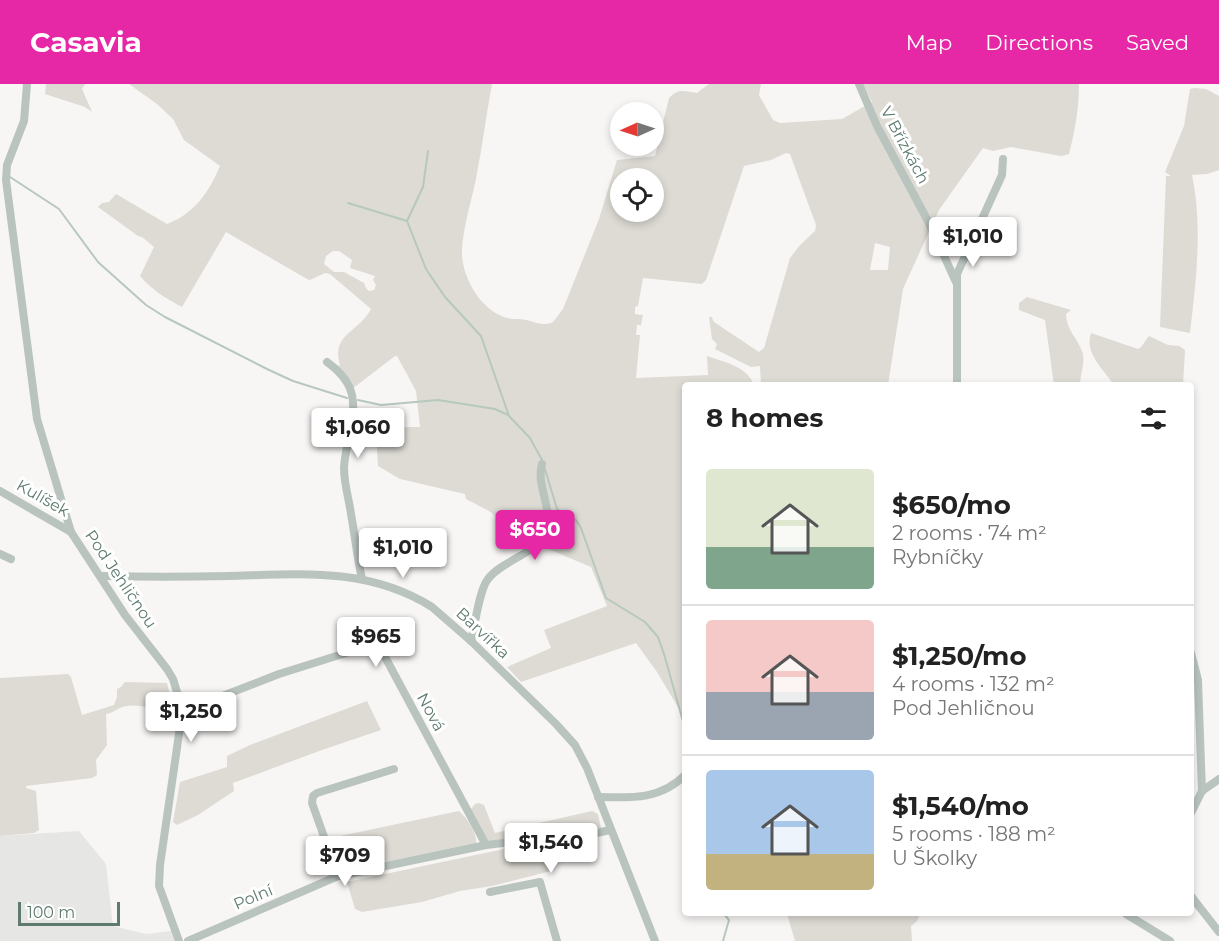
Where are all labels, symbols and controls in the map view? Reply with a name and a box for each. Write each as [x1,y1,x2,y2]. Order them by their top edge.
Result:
text: Casavia [30,25,142,59]
text: Map [906,30,952,55]
text: Directions [985,30,1093,55]
text: Saved [1126,30,1189,55]
north arrow [610,102,664,156]
map controls [610,102,664,222]
street label: V Břízkách [877,103,933,187]
button: locate [610,168,664,222]
pin: $1,010 [924,217,1022,268]
text: $1,010 [943,224,1003,248]
text: 8 homes [706,402,823,434]
icon: filters [1137,402,1170,435]
pin: $1,060 [309,408,407,459]
text: $1,060 [325,415,391,439]
street label: Kulíšek [13,475,73,521]
text: $650/mo [892,489,1011,521]
icon: home [754,493,826,565]
pin: $650 [499,510,571,561]
text: $650 [510,517,560,541]
text: 2 rooms · 74 m² [892,521,1047,545]
street label: Pod Jehličnou [81,526,161,632]
pin: $1,010 [354,528,452,579]
text: $1,010 [373,535,433,559]
text: Rybníčky [892,545,983,569]
street label: Barvířka [452,603,514,663]
pin: $965 [340,617,412,668]
text: $965 [351,624,401,648]
text: $1,250/mo [892,640,1026,672]
icon: home [754,644,826,716]
text: 4 rooms · 132 m² [892,672,1055,696]
street label: Nová [413,690,449,734]
pin: $1,250 [142,692,240,743]
text: Pod Jehličnou [892,696,1035,720]
text: $1,250 [159,699,223,723]
text: $1,540/mo [892,790,1029,822]
icon: home [754,794,826,866]
text: 5 rooms · 188 m² [892,822,1056,846]
pin: $1,540 [502,823,600,874]
text: $1,540 [519,830,583,854]
pin: $709 [309,836,381,887]
text: $709 [320,843,370,867]
text: U Školky [892,846,977,870]
street label: Polní [231,880,276,914]
scale bar [18,899,120,926]
text: 100 m [27,903,75,922]

